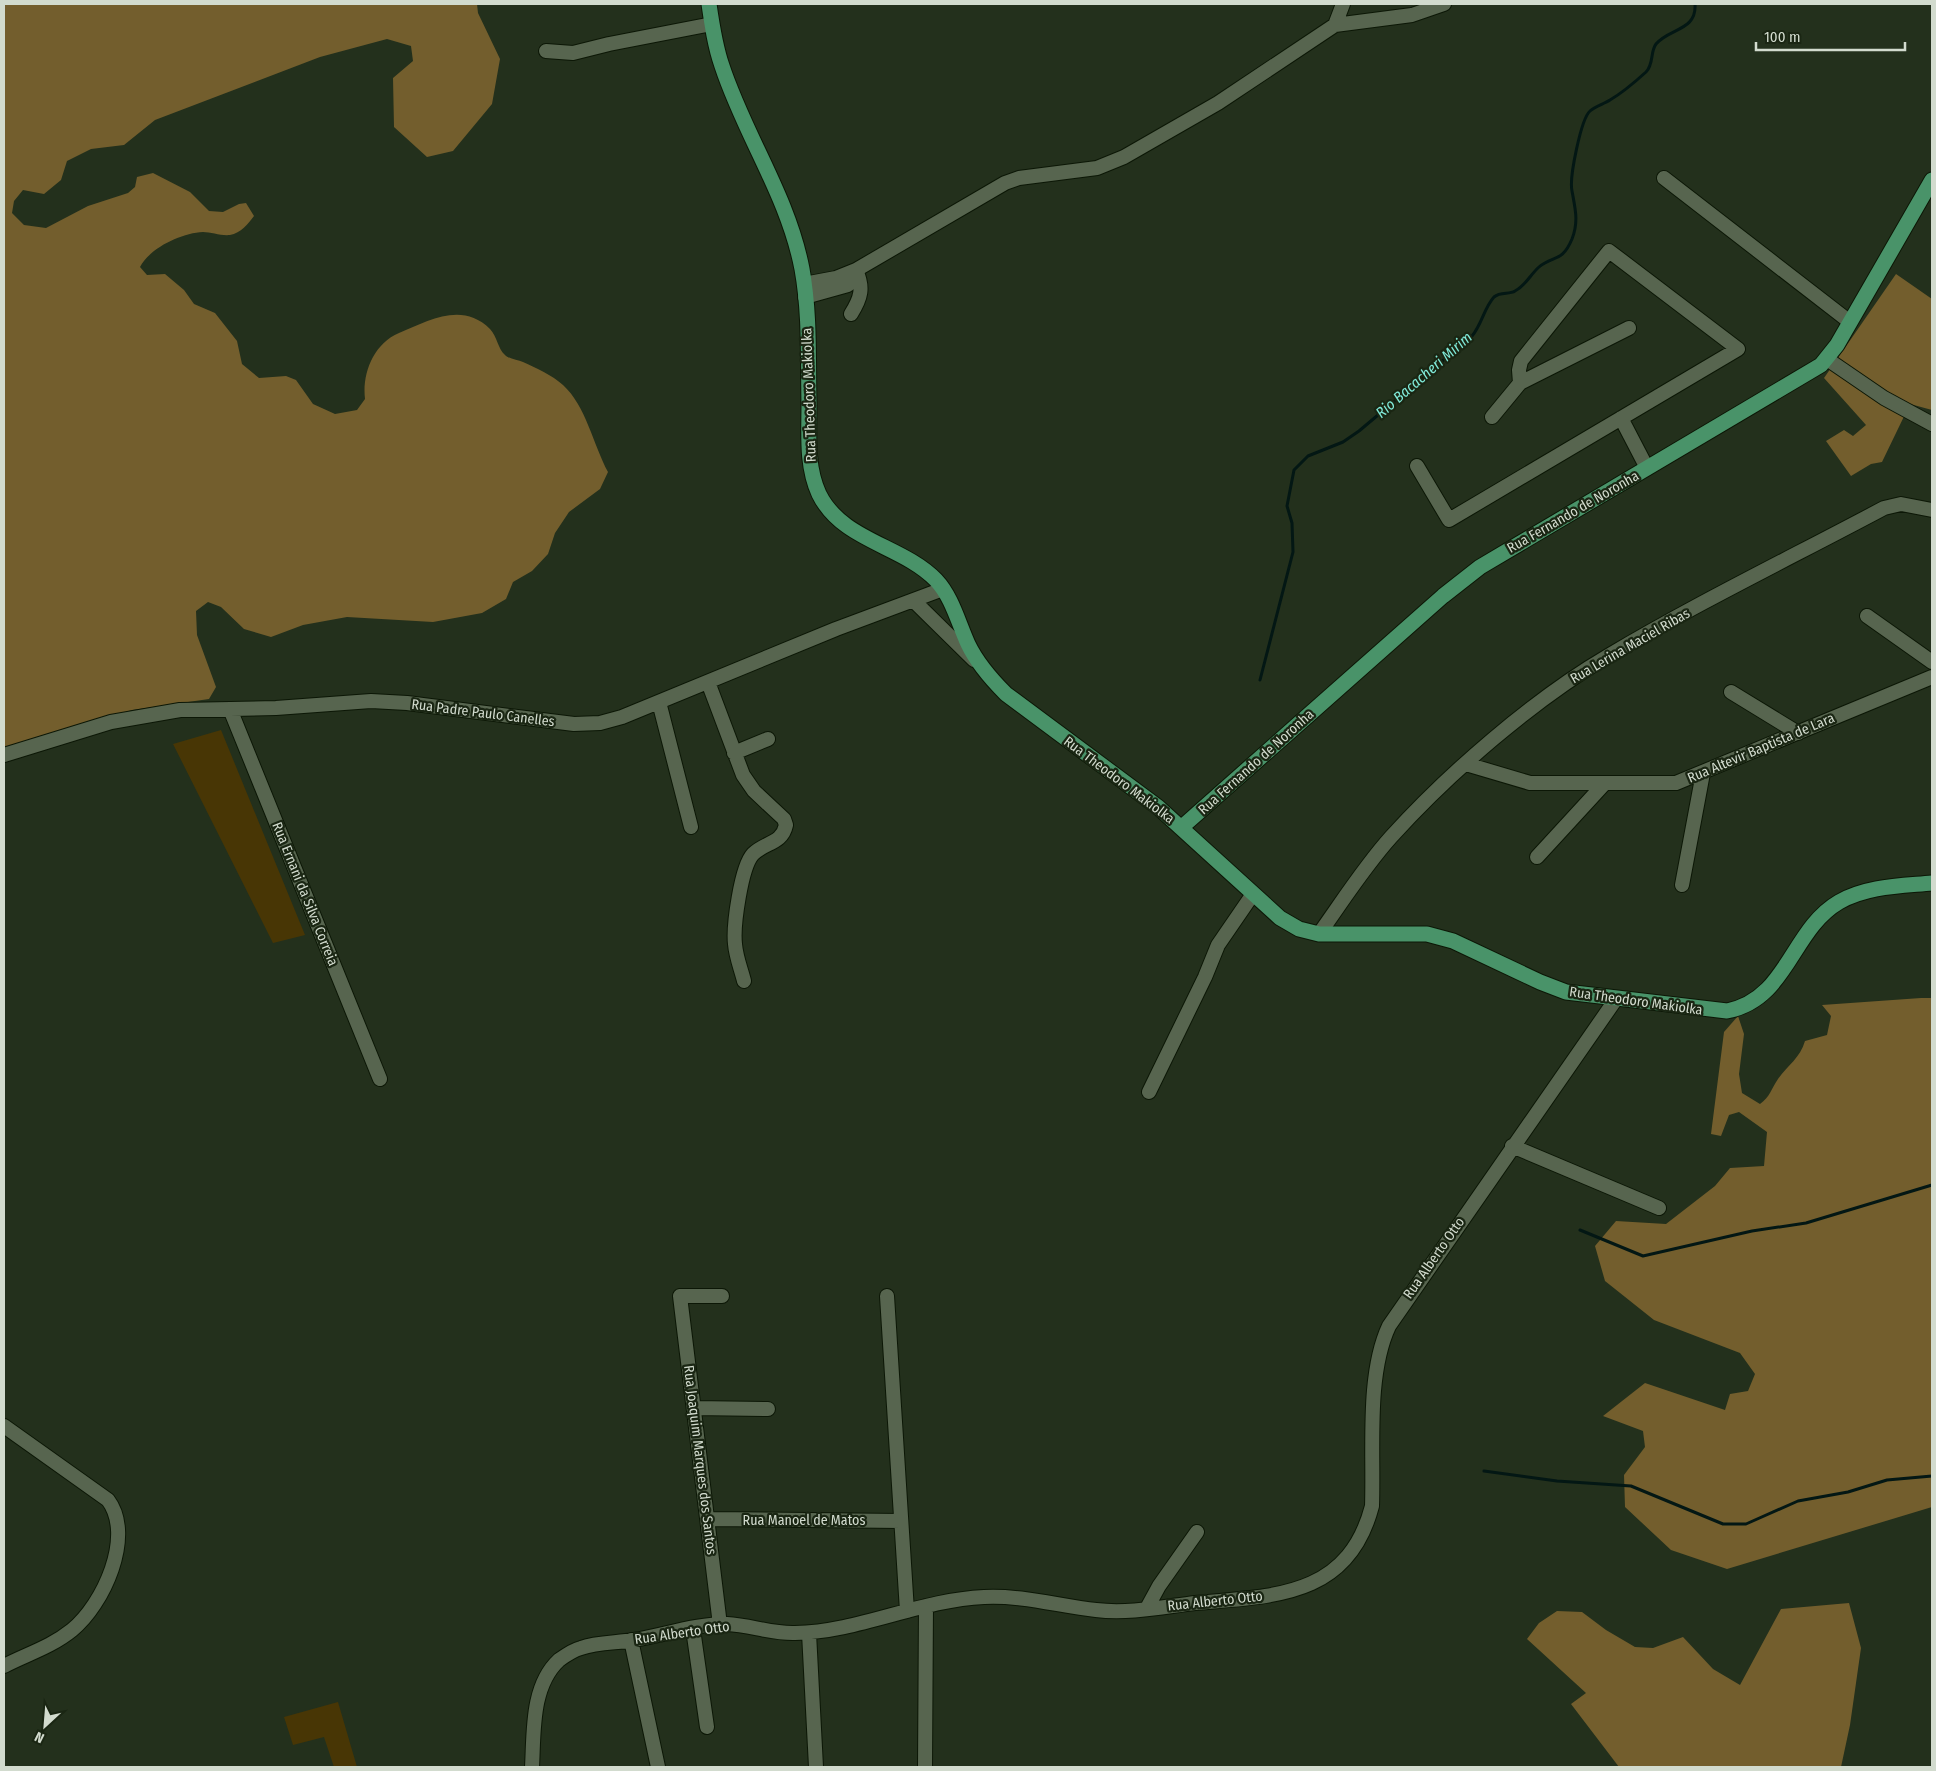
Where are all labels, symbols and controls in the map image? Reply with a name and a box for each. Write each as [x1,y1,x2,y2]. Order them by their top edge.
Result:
scale bar [1756,20,1905,52]
text: 100 m [1764,28,1801,46]
street label: Rua Theodoro Makiolka [798,327,820,462]
water label: Rio Bacacheri Mirim [1372,328,1476,422]
street label: Rua Fernando de Noronha [1504,467,1642,557]
street label: Rua Lerina Maciel Ribas [1567,605,1693,687]
street label: Rua Padre Paulo Canelles [410,696,556,730]
street label: Rua Fernando de Noronha [1195,706,1317,818]
street label: Rua Altevir Baptista de Lara [1685,709,1837,787]
street label: Rua Theodoro Makiolka [1060,733,1178,827]
street label: Rua Ernani da Silva Correia [268,820,342,969]
street label: Rua Theodoro Makiolka [1568,983,1704,1019]
street label: Rua Alberto Otto [1400,1214,1468,1302]
street label: Rua Joaquim Marques dos Santos [680,1364,720,1556]
street label: Rua Manoel de Matos [743,1512,865,1529]
street label: Rua Alberto Otto [1167,1588,1263,1614]
street label: Rua Alberto Otto [634,1618,730,1648]
north arrow [20,1701,70,1751]
text: N [32,1728,47,1747]

